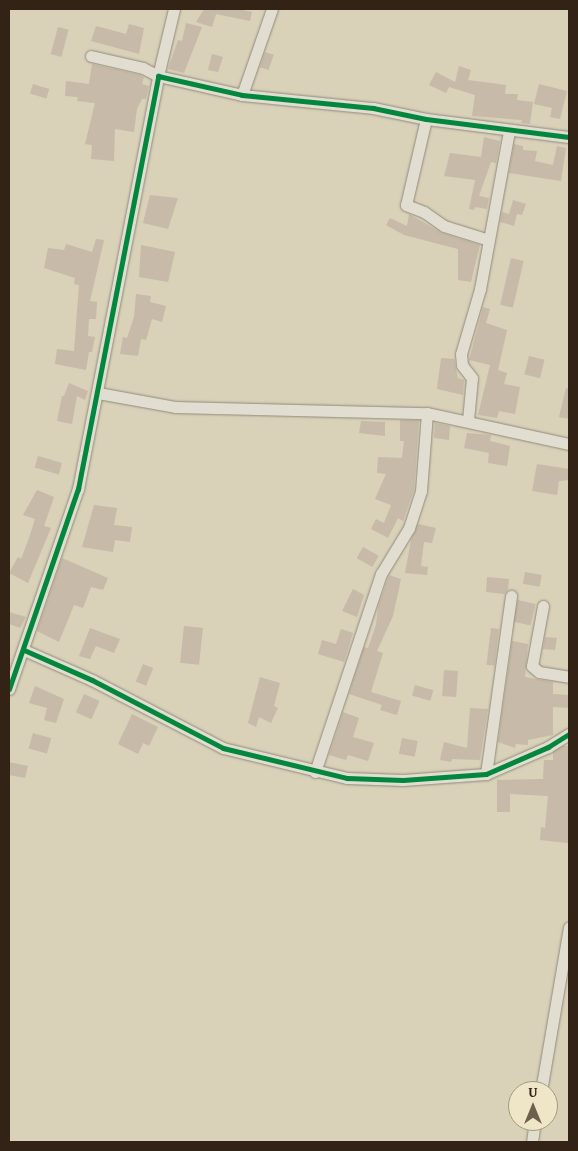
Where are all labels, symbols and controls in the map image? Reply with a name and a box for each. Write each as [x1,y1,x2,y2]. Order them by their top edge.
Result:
north arrow [508,1081,558,1131]
text: U [528,1082,538,1102]

